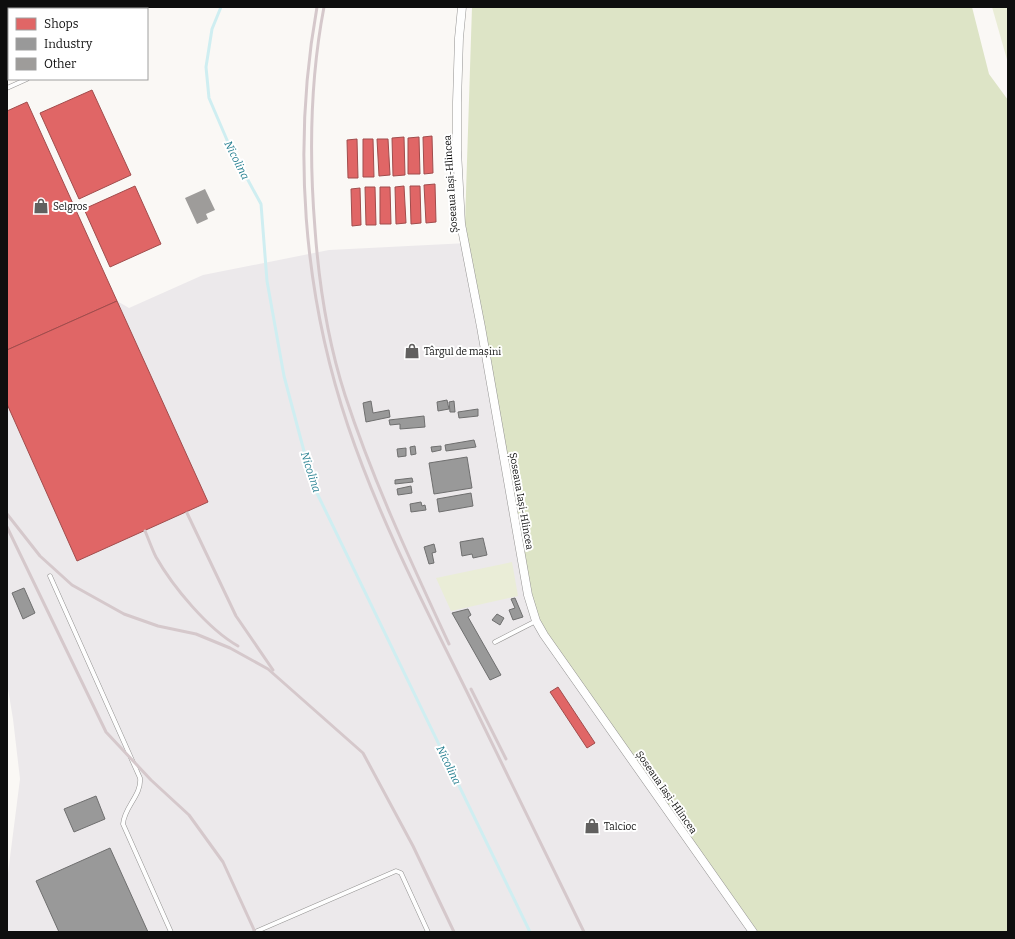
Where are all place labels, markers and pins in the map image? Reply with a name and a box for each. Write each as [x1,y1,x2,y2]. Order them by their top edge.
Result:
shop icon: Selgros [32,197,50,215]
place label: Selgros [53,201,88,213]
shop icon: Târgul de mașini [403,342,421,360]
place label: Târgul de mașini [424,345,501,358]
shop icon: Talcioc [583,817,601,835]
place label: Talcioc [604,821,637,833]

